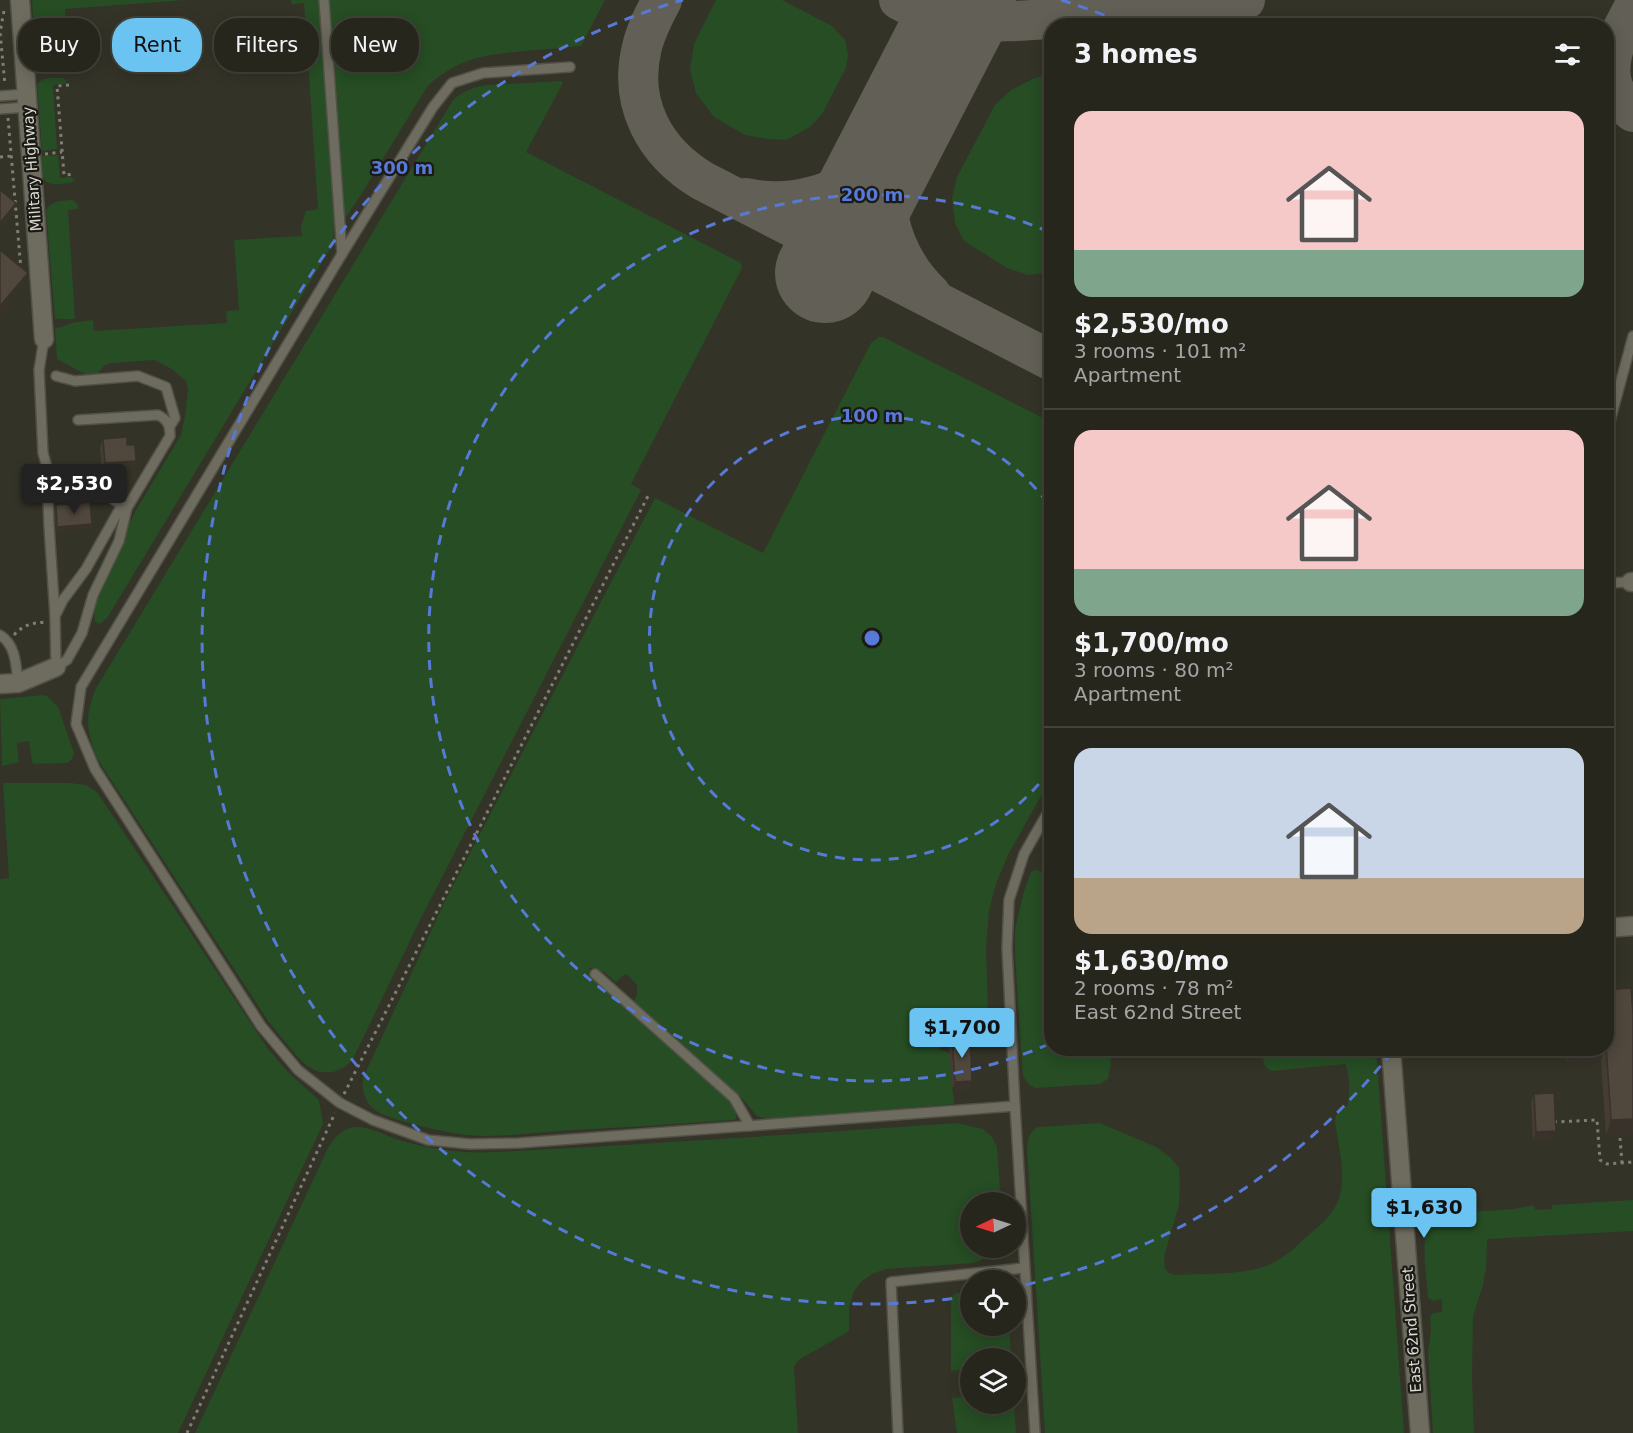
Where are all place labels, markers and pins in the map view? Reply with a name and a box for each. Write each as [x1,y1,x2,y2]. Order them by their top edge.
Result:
pin: $2,530 [25,464,123,515]
centre of rings [862,628,882,648]
pin: $1,700 [913,1008,1011,1059]
pin: $1,630 [1375,1188,1473,1239]

